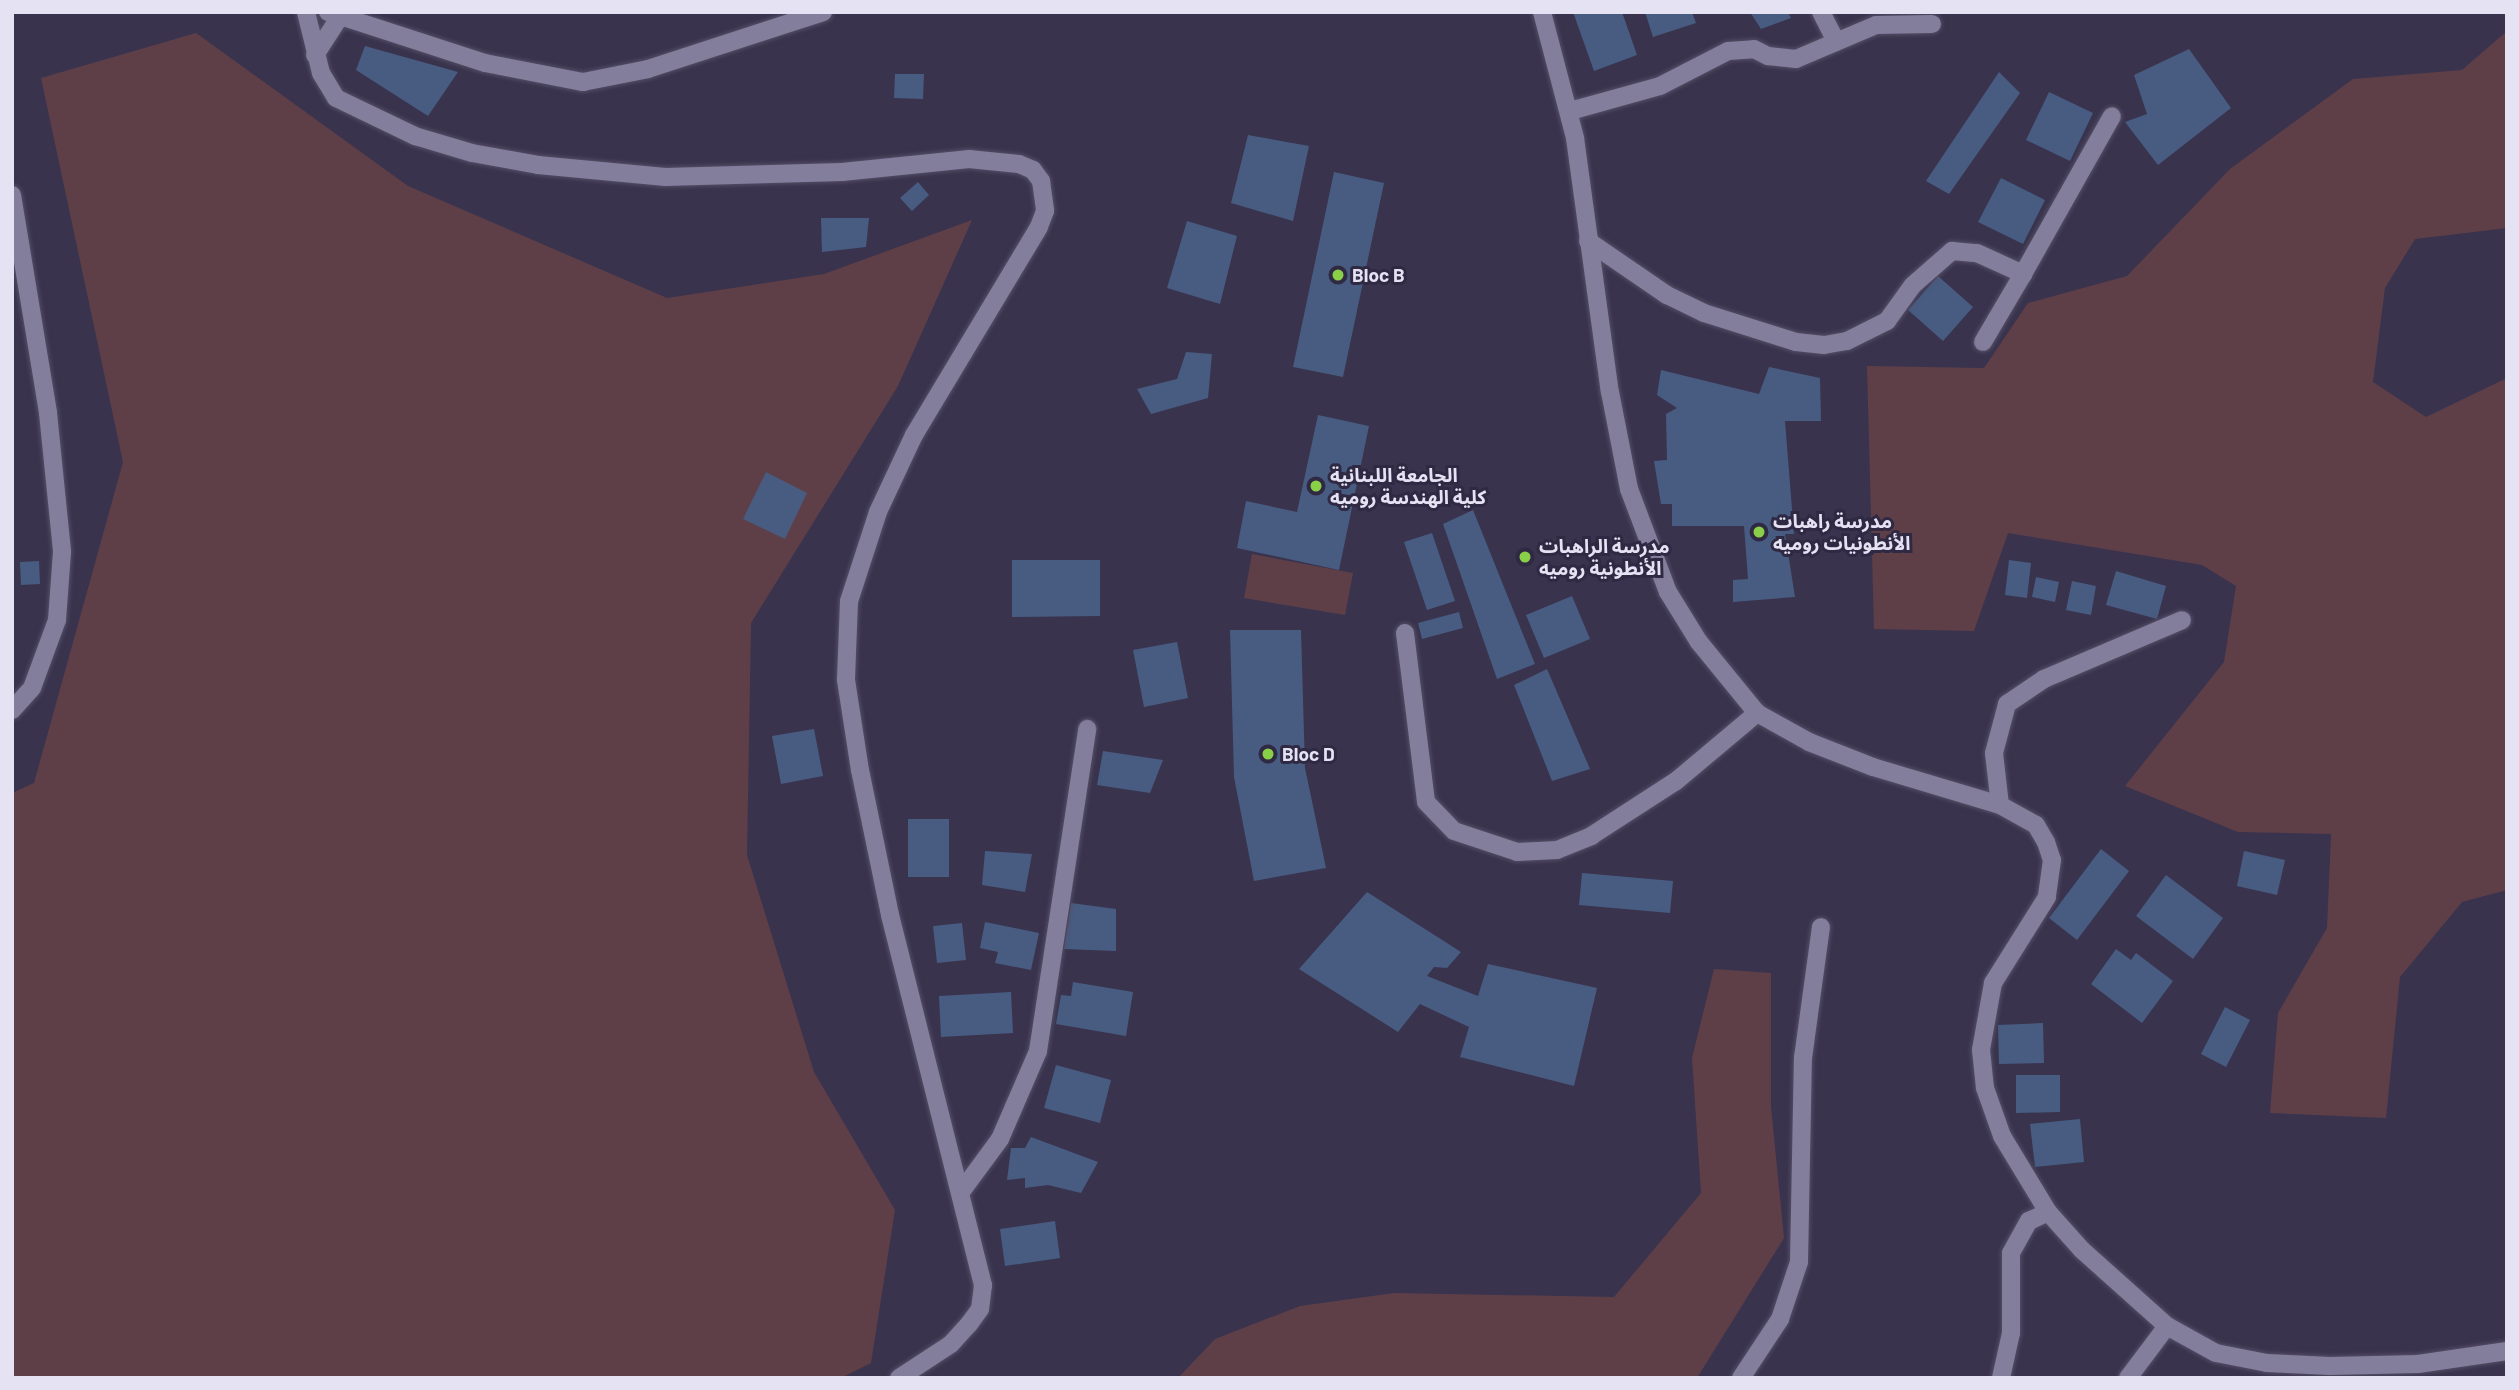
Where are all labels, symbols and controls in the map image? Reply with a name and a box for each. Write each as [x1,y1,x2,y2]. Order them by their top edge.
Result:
place label: Bloc B [1352,264,1405,286]
marker: Bloc B [1330,267,1346,283]
place label: الجامعة اللبنانية كلية الهندسة روميه [1330,464,1486,508]
marker: الجامعة اللبنانية كلية الهندسة روميه [1308,478,1324,494]
place label: مدرسة راهبات الأنطونيات روميه [1773,510,1910,554]
marker: مدرسة راهبات الأنطونيات روميه [1751,524,1767,540]
place label: مدرسة الراهبات الأنطونية روميه [1539,535,1670,579]
marker: مدرسة الراهبات الأنطونية روميه [1517,549,1533,565]
place label: Bloc D [1282,743,1335,765]
marker: Bloc D [1260,746,1276,762]

